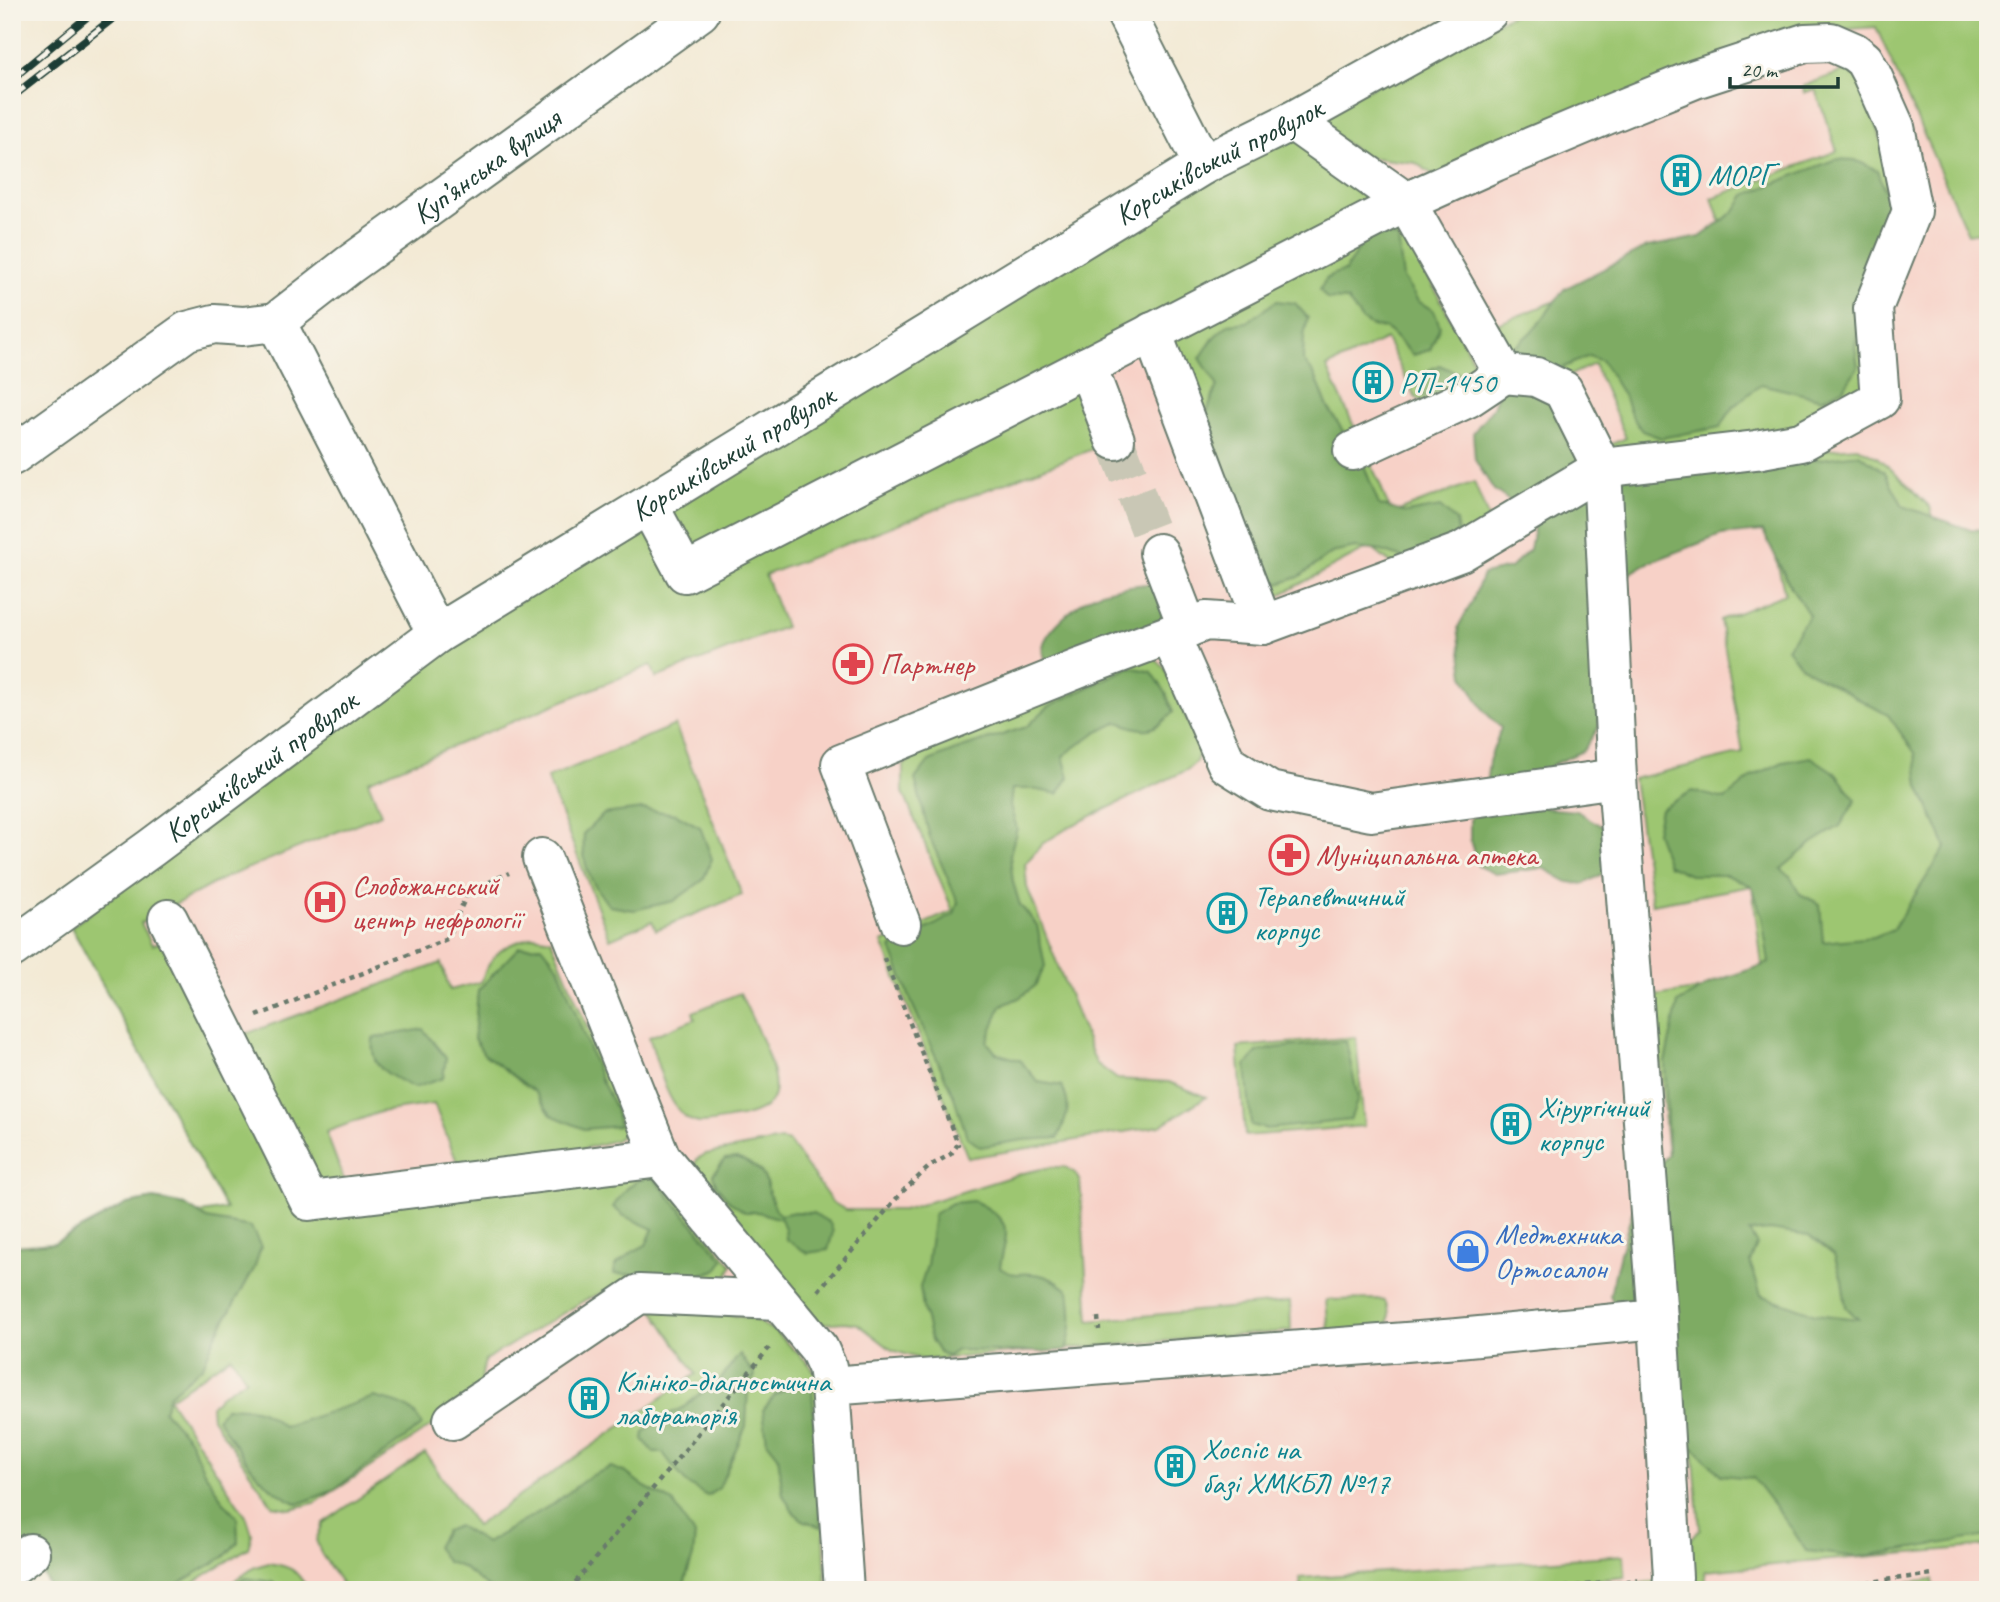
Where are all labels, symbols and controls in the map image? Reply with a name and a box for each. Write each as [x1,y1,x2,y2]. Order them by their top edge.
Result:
scale bar [1730,46,1839,90]
text: 20 m [1741,57,1779,83]
street label: Корсиківський провулок [1107,88,1331,234]
street label: Куп’янська вулиця [404,98,570,232]
building icon: МОРГ [1660,154,1702,196]
place label: МОРГ [1708,156,1781,194]
building icon: РП-1450 [1352,361,1394,403]
place label: РП-1450 [1400,363,1498,401]
street label: Корсиківський провулок [624,375,843,530]
pharmacy icon: Партнер [832,643,874,685]
place label: Партнер [880,645,976,683]
street label: Корсиківський провулок [156,680,366,851]
pharmacy icon: Муніципальна аптека [1268,834,1310,876]
place label: Муніципальна аптека [1316,836,1540,874]
place label: Слобожанський центр нефрології [352,866,526,938]
place label: Терапевтичний корпус [1254,877,1406,949]
hospital icon: Слобожанський центр нефрології [304,881,346,923]
building icon: Терапевтичний корпус [1206,892,1248,934]
place label: Хірургічний корпус [1538,1088,1651,1160]
building icon: Хірургічний корпус [1490,1103,1532,1145]
place label: Медтехника Ортосалон [1495,1215,1624,1287]
shop icon: Медтехника Ортосалон [1447,1230,1489,1272]
place label: Клініко-діагностична лабораторія [616,1362,832,1434]
building icon: Клініко-діагностична лабораторія [568,1377,610,1419]
place label: Хоспіс на базі ХМКБЛ №17 [1202,1430,1391,1502]
building icon: Хоспіс на базі ХМКБЛ №17 [1154,1445,1196,1487]

